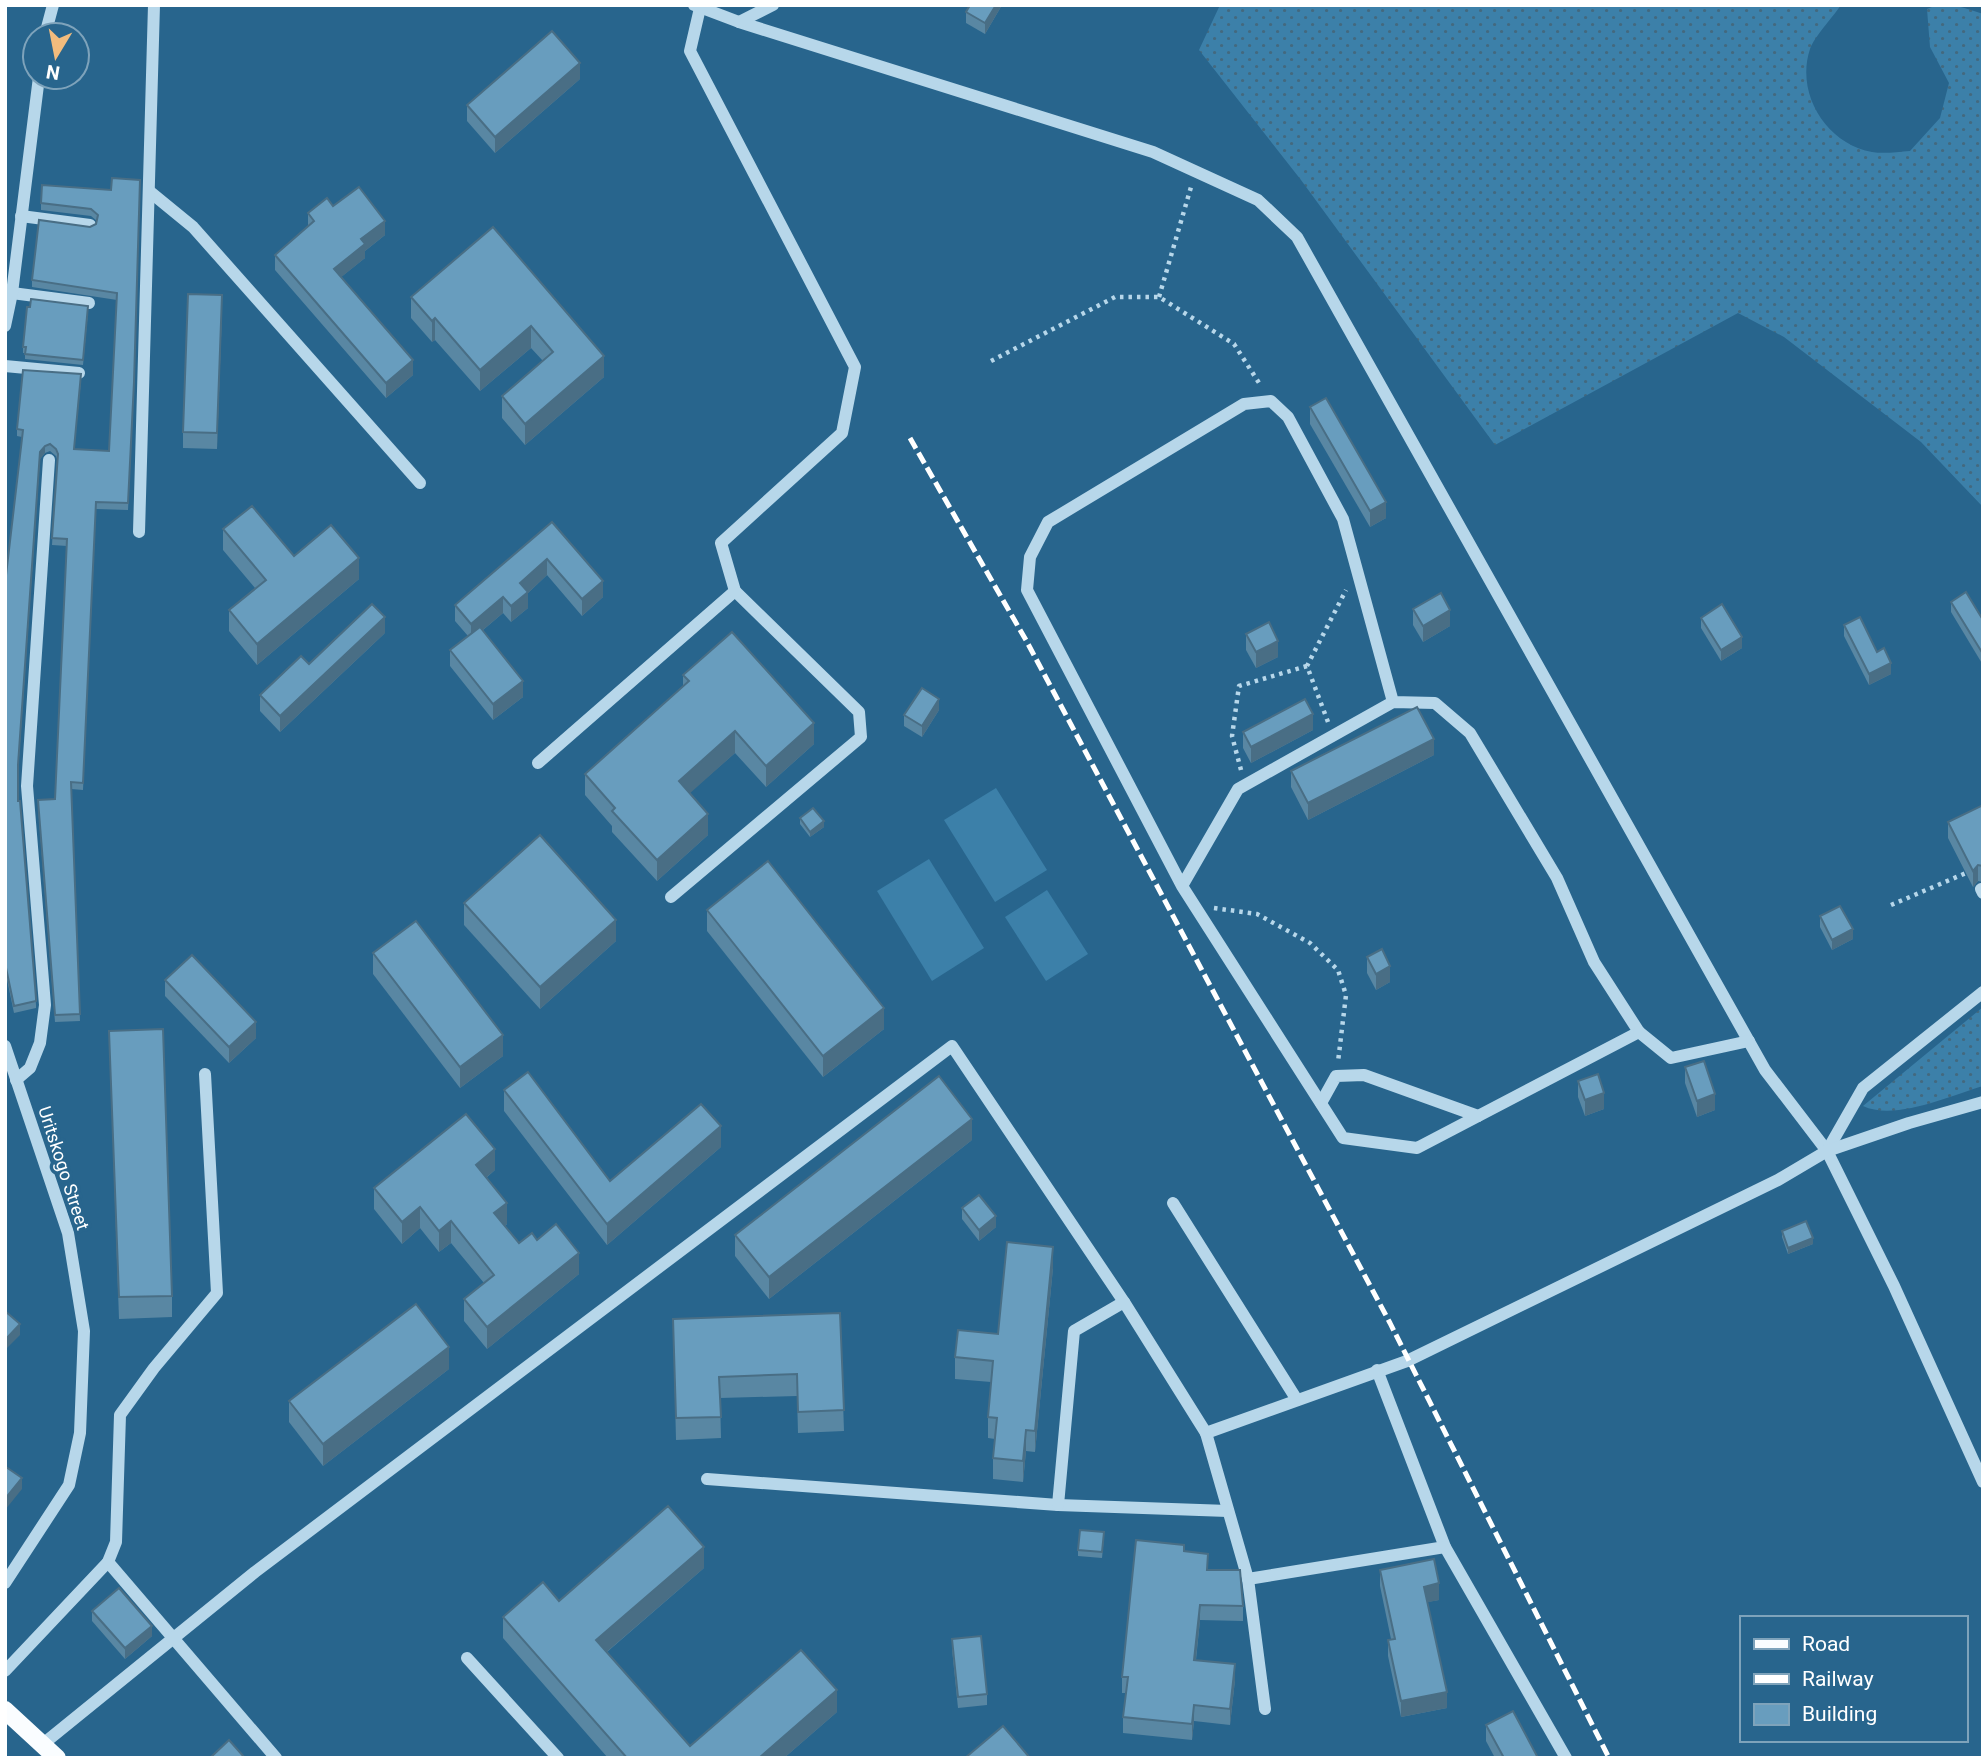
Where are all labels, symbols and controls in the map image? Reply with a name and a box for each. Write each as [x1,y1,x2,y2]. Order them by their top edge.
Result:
north arrow [21,21,91,91]
text: N [45,60,62,85]
street label: Uritskogo Street [34,1103,94,1233]
legend [1740,1616,1967,1742]
text: Road [1802,1632,1850,1656]
text: Railway [1802,1667,1874,1691]
text: Building [1802,1702,1877,1726]

